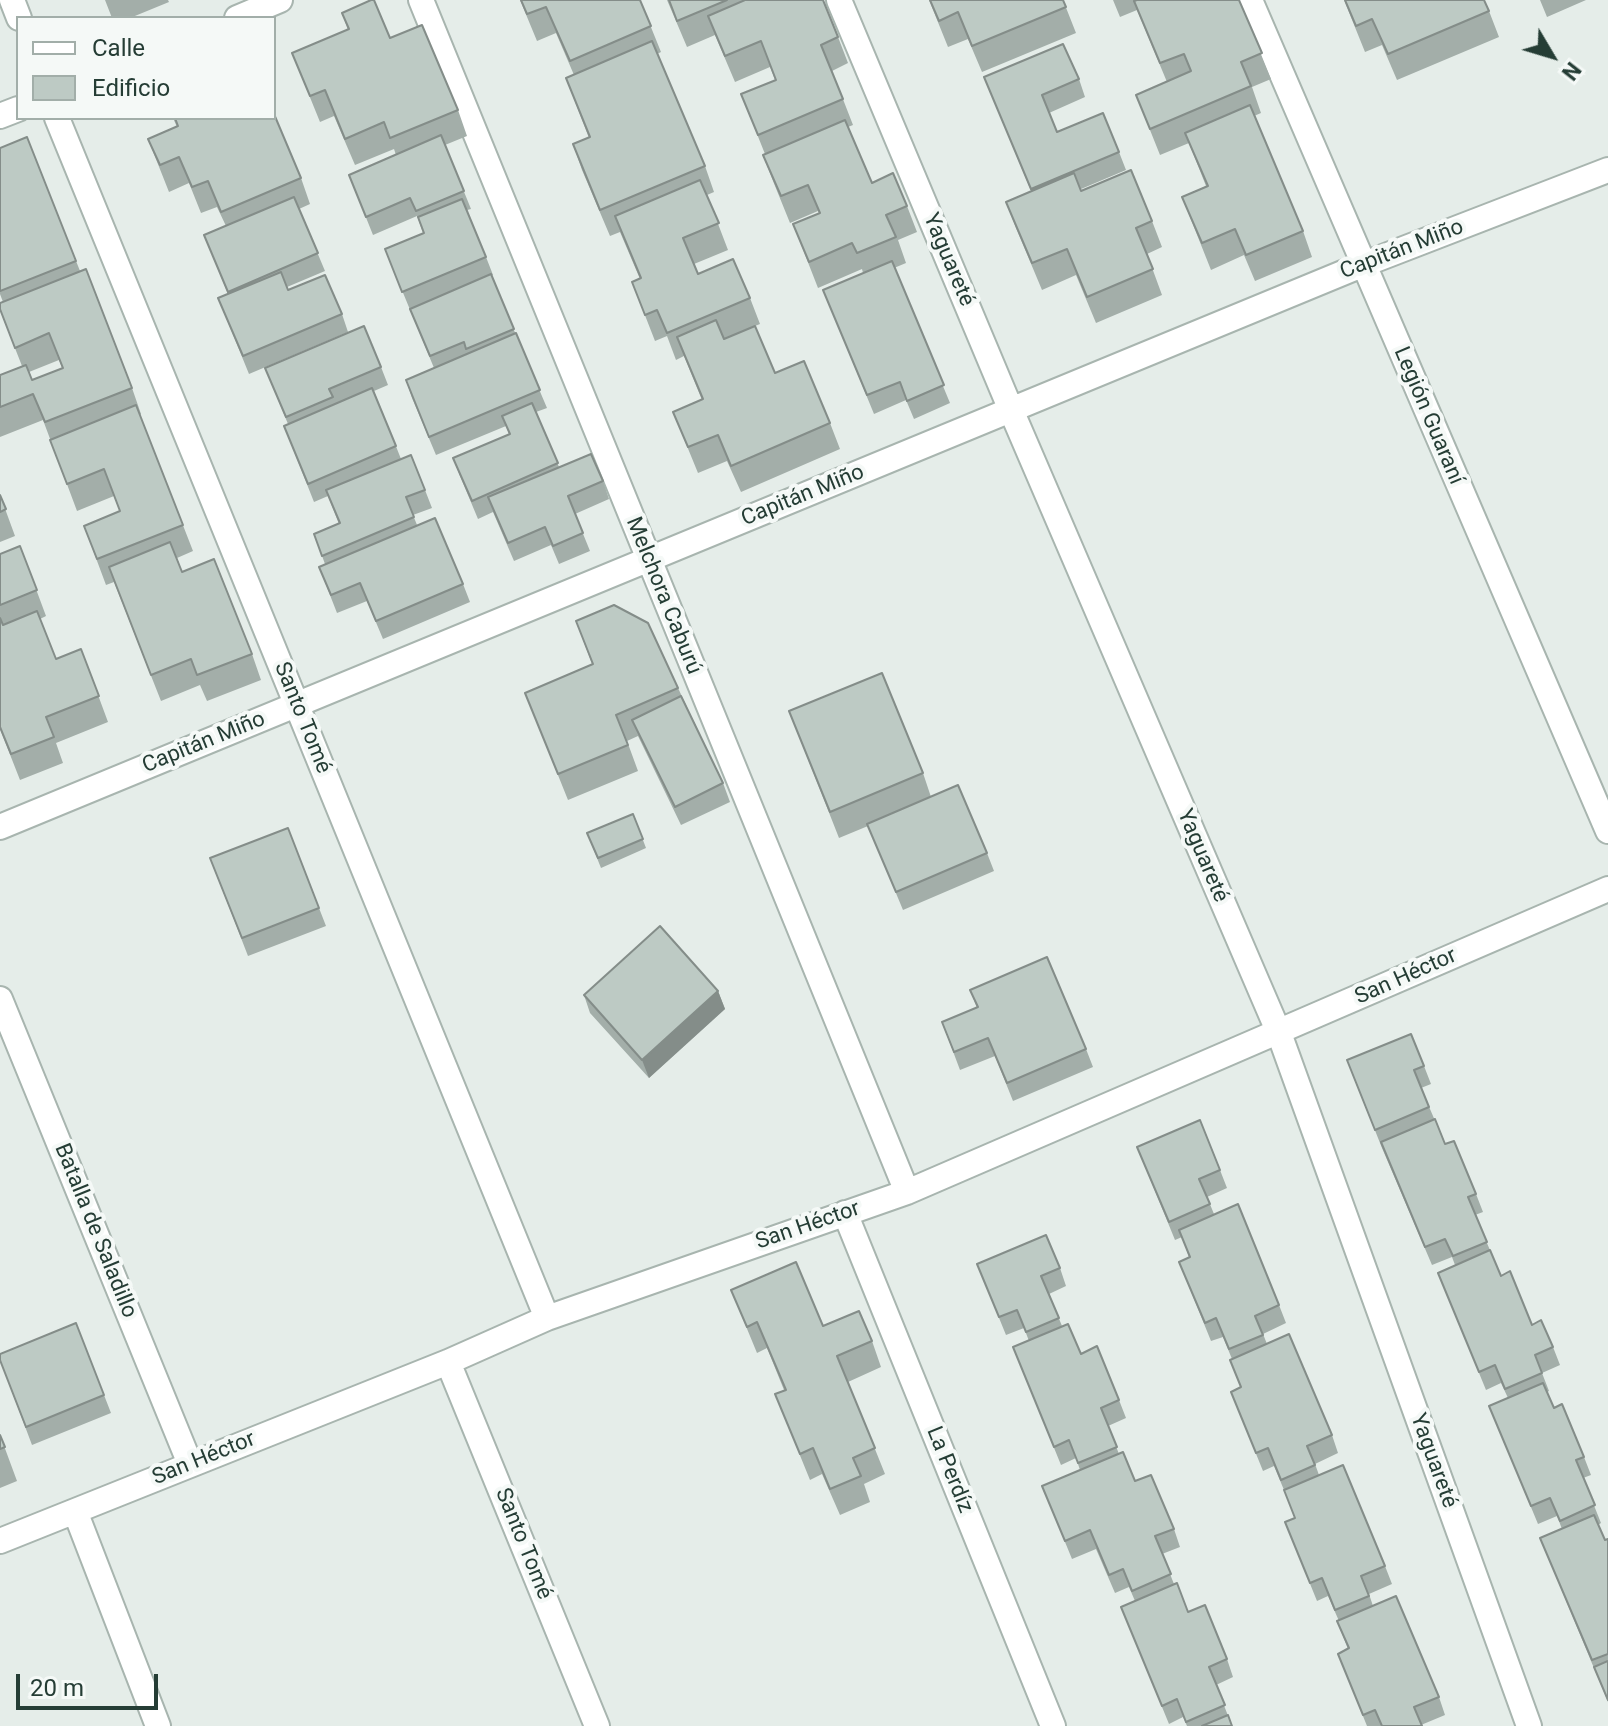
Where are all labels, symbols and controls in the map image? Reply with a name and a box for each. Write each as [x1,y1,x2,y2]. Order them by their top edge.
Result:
legend [16,16,276,120]
north arrow [1512,16,1592,96]
text: Calle [92,34,145,62]
text: N [1557,57,1586,85]
text: Edificio [92,74,170,102]
street label: Yaguareté [917,209,979,311]
street label: Capitán Miño [1337,214,1467,286]
street label: Legión Guaraní [1387,343,1469,489]
street label: Capitán Miño [738,459,868,533]
street label: Melchora Caburú [619,514,707,678]
street label: Santo Tomé [268,658,336,778]
street label: Capitán Miño [139,706,269,780]
street label: Yaguareté [1171,805,1233,907]
street label: San Héctor [1351,943,1461,1011]
street label: Batalla de Saladillo [48,1140,142,1322]
street label: San Héctor [752,1196,864,1256]
street label: Yaguareté [1404,1410,1462,1512]
street label: La Perdíz [920,1423,978,1517]
street label: San Héctor [149,1426,259,1492]
street label: Santo Tomé [489,1484,557,1604]
scale bar [20,1658,162,1708]
text: 20 m [30,1674,84,1702]

